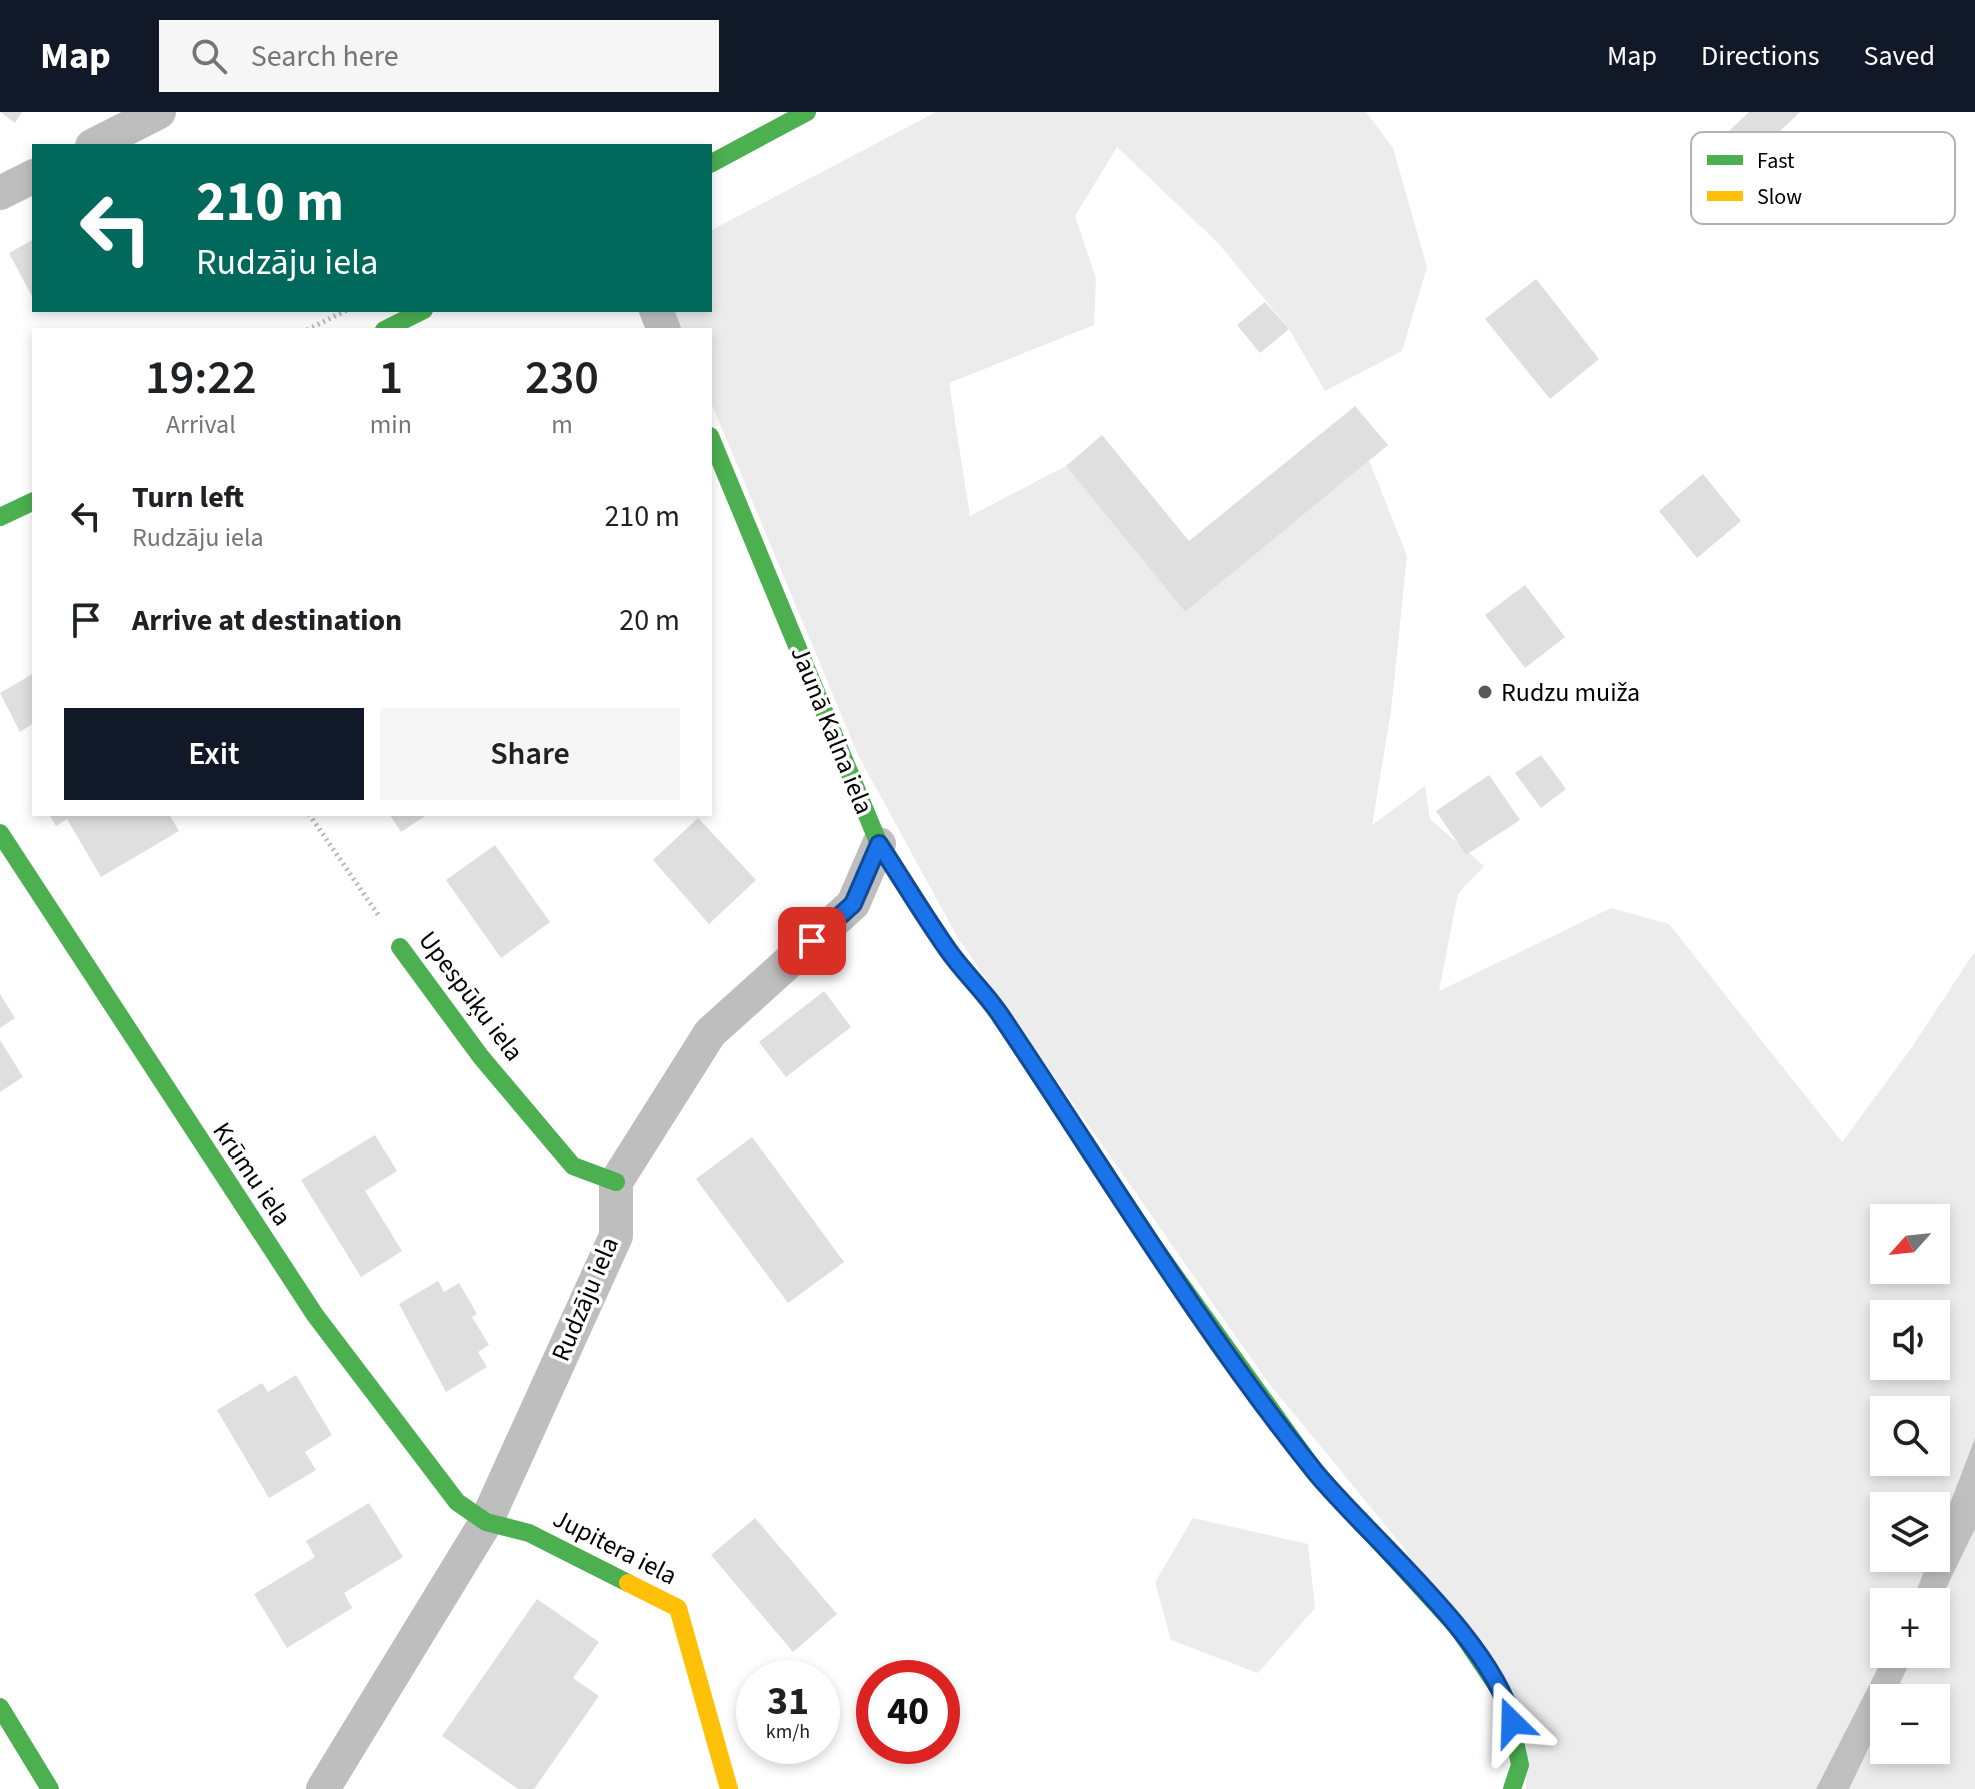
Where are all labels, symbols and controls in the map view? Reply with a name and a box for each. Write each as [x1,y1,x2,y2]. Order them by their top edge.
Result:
search box [159,20,719,92]
text: Map [40,29,111,83]
icon: search [187,34,231,78]
text: Search here [251,35,399,78]
text: Map [1607,36,1657,76]
text: Directions [1701,36,1820,76]
text: Saved [1864,36,1935,76]
legend [1691,132,1955,224]
text: Fast [1757,145,1795,177]
text: 210 m [196,163,344,242]
icon: left [64,176,168,280]
text: Slow [1757,181,1802,213]
text: Rudzāju iela [196,237,378,288]
text: 19:22 [145,344,257,412]
text: 1 [379,344,403,412]
text: 230 [525,344,599,412]
text: Arrival [166,406,236,443]
text: min [370,406,412,443]
text: m [551,406,573,443]
text: Turn left [132,476,244,519]
icon: left [64,494,108,538]
text: 210 m [604,495,680,538]
text: Rudzāju iela [132,519,264,556]
icon: arrive [64,598,108,642]
text: Arrive at destination [132,599,402,642]
text: 20 m [619,599,680,642]
street label: Jaunā Kalna iela [781,640,883,820]
place label: Rudzu muiža [1501,674,1640,711]
marker: Rudzu muiža [1476,683,1494,701]
button: Exit [64,708,364,800]
button: Share [380,708,680,800]
pin [778,907,846,975]
icon: arrive [790,919,834,963]
street label: Upespūķu iela [410,923,532,1069]
street label: Krūmu iela [204,1115,300,1233]
north arrow [1870,1204,1950,1284]
map controls [1870,1204,1950,1764]
street label: Rudzāju iela [542,1231,628,1367]
button: sound [1870,1300,1950,1380]
button: search [1870,1396,1950,1476]
button: layers [1870,1492,1950,1572]
street label: Jupitera iela [547,1500,683,1594]
button: + [1870,1588,1950,1668]
speed limit sign: 40 [856,1660,960,1764]
text: 31 [767,1673,809,1730]
position arrow [1470,1680,1554,1764]
button: − [1870,1684,1950,1764]
text: km/h [766,1718,810,1746]

